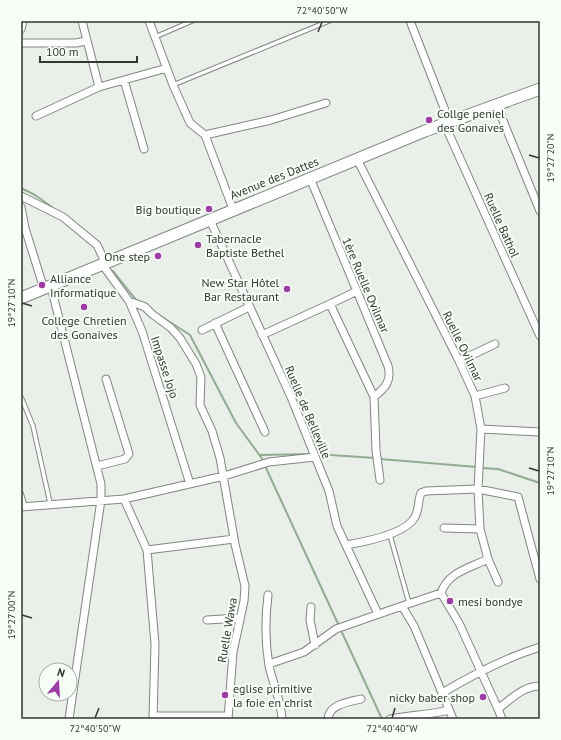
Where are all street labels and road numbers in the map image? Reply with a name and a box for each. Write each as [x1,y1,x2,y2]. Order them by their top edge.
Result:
street label: Avenue des Dattes [227,153,321,203]
street label: Ruelle Bathol [481,190,523,260]
street label: 1ère Ruelle Ovilmar [339,235,393,335]
street label: Ruelle Ovilmar [440,308,486,384]
street label: Impasse Jojo [148,334,182,400]
street label: Ruelle de Belleville [282,363,334,461]
street label: Ruelle Wawa [214,596,240,664]

